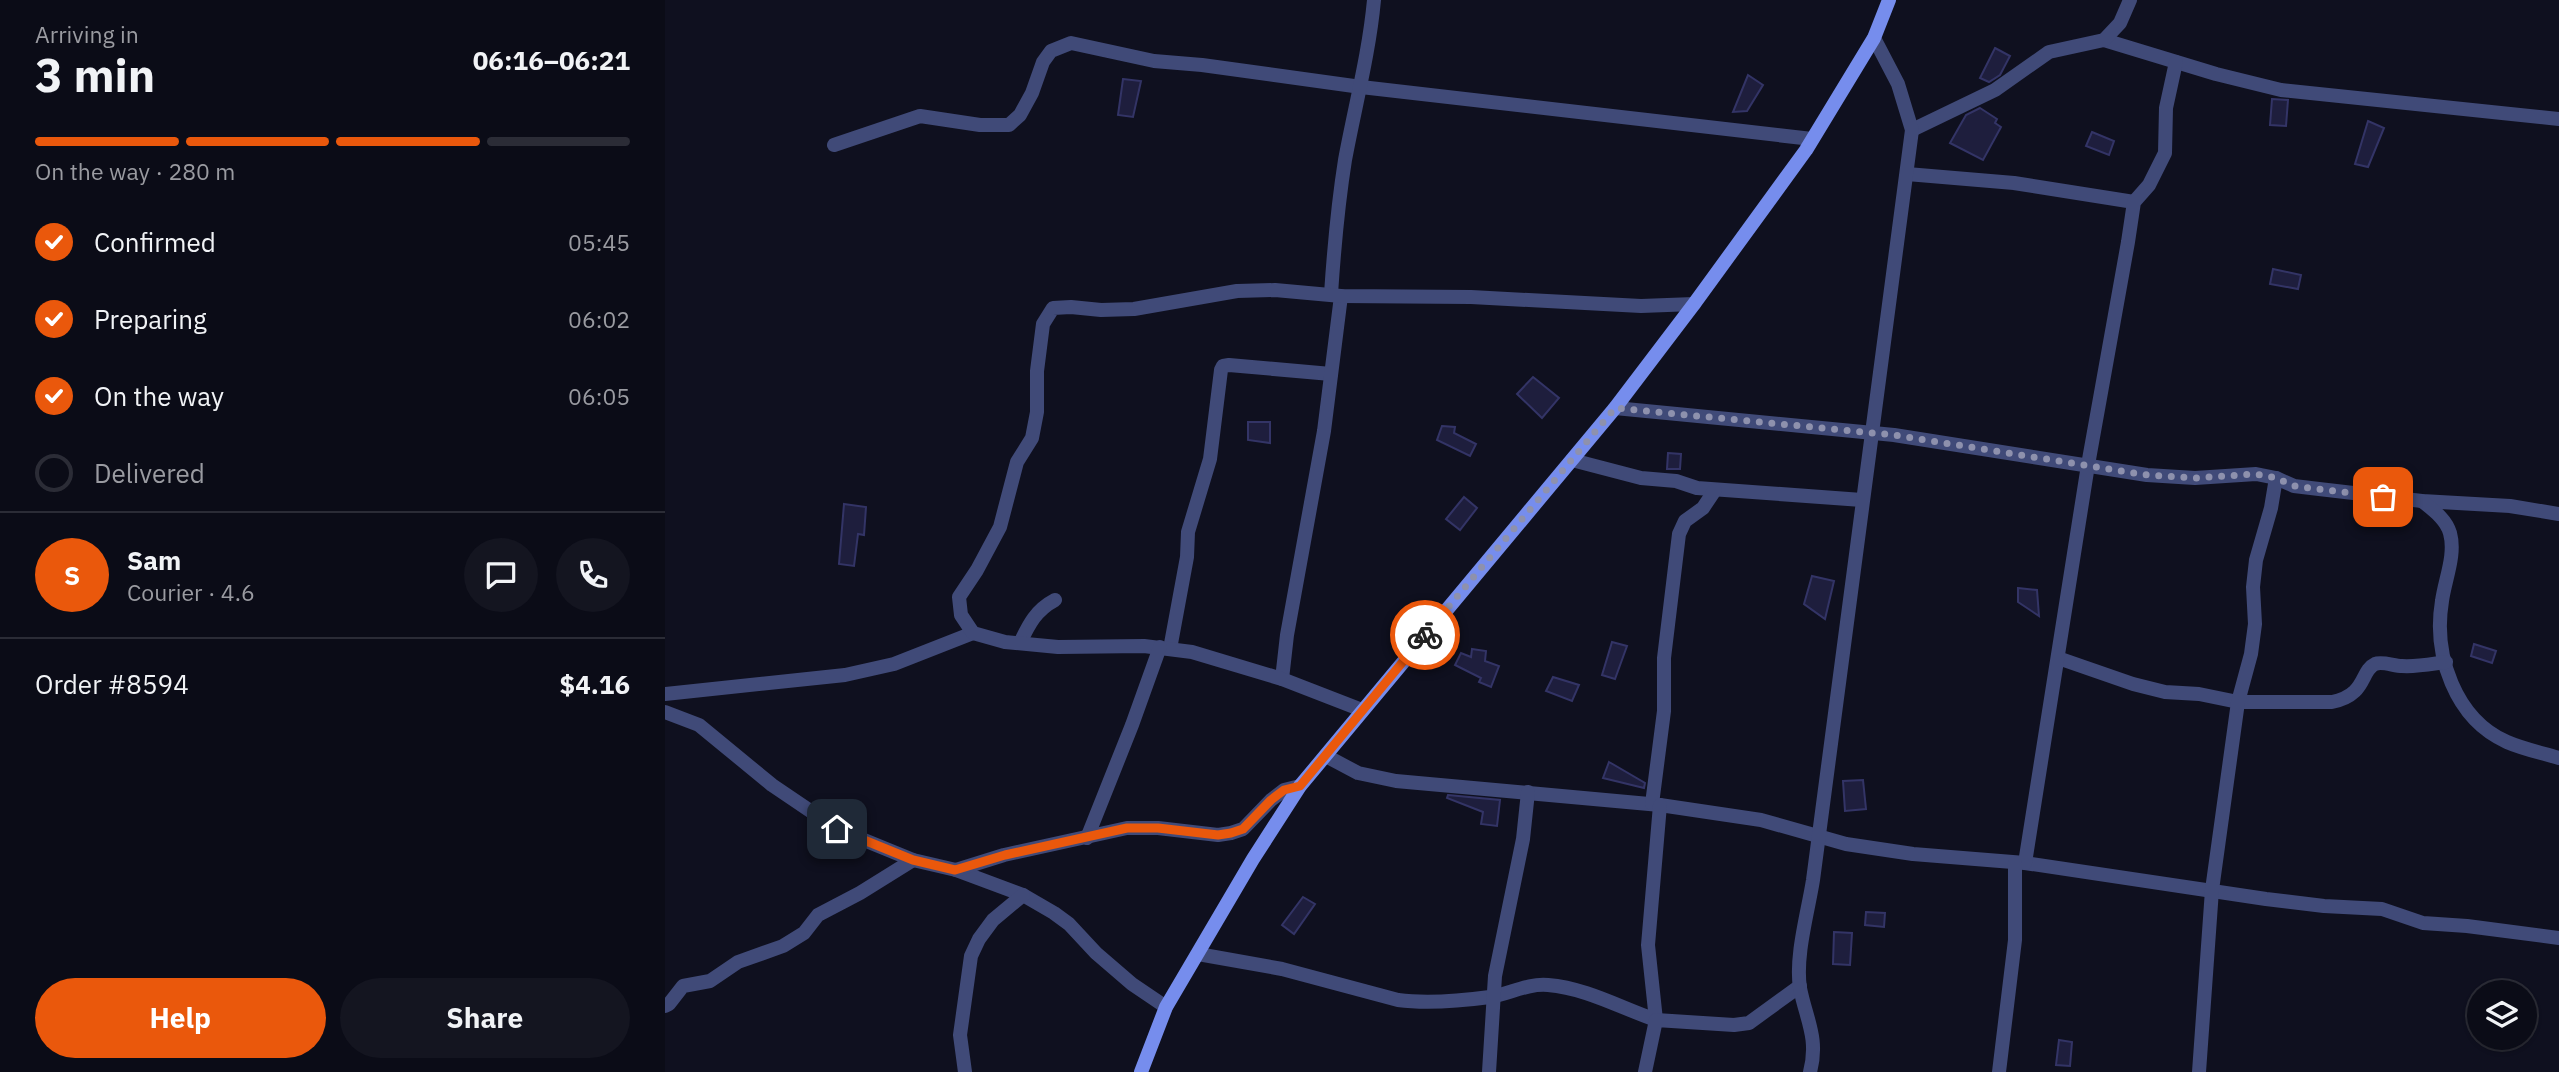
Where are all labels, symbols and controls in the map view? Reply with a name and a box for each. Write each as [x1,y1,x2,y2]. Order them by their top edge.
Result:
text: Arriving in [35,19,139,49]
text: 06:16–06:21 [473,43,630,77]
text: 3 min [35,45,155,105]
text: On the way · 280 m [35,156,235,186]
icon: check [35,223,73,261]
text: Confirmed [94,225,216,259]
text: 05:45 [568,227,630,257]
icon: check [35,300,73,338]
text: Preparing [94,302,207,336]
text: 06:02 [568,304,630,334]
icon: check [35,377,73,415]
text: On the way [94,379,224,413]
text: 06:05 [568,381,630,411]
text: Delivered [94,456,205,490]
pin [2353,467,2413,527]
icon: bag [2364,478,2402,516]
button: chat [464,538,538,612]
button: phone [556,538,630,612]
text: Sam [127,543,181,577]
text: S [64,558,80,592]
text: Courier · 4.6 [127,577,255,607]
courier [1390,600,1460,670]
icon: bike [1406,616,1444,654]
text: Order #8594 [35,667,189,701]
text: $4.16 [560,667,630,701]
pin [807,799,867,859]
icon: home [818,810,856,848]
button: Help [35,978,326,1058]
button: Share [340,978,630,1058]
map controls [2467,980,2537,1050]
button: layers [2467,980,2537,1050]

